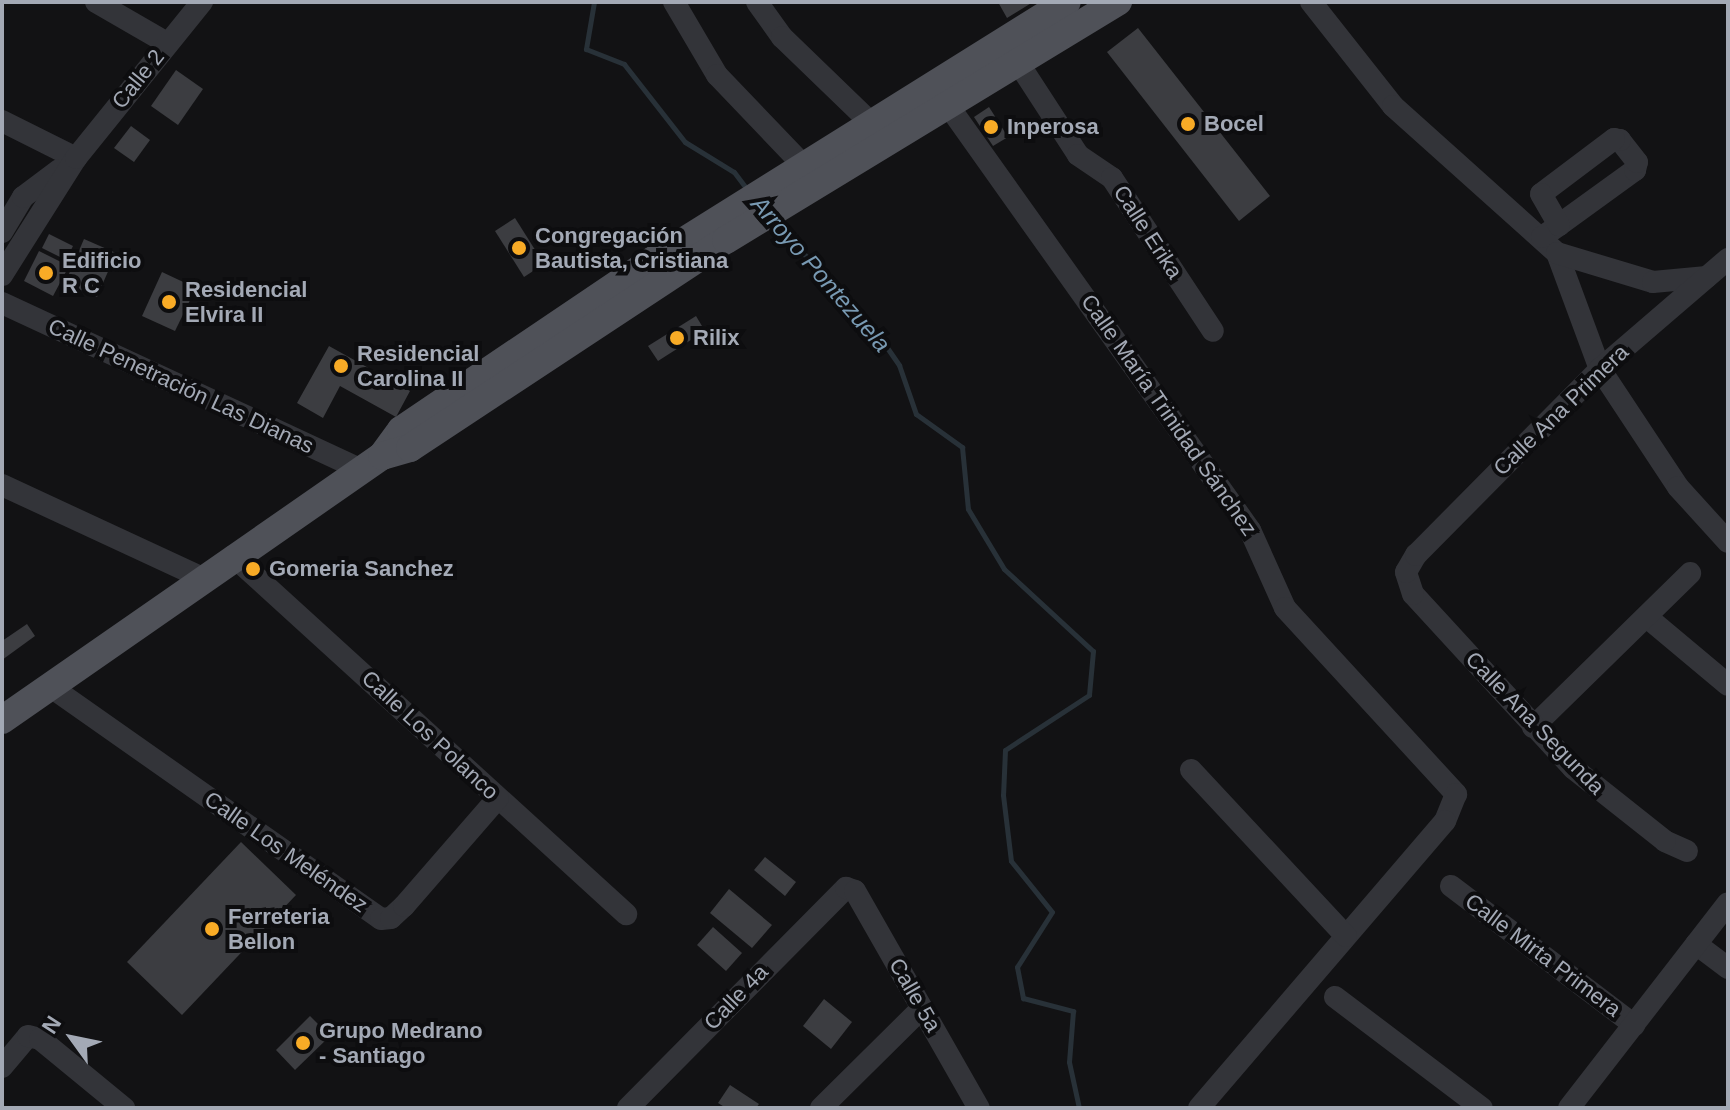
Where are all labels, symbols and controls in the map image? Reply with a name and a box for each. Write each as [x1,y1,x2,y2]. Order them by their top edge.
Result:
street label: Calle 2 [106,44,170,114]
place label: Bocel [1204,111,1264,137]
place label: Inperosa [1007,114,1099,140]
marker: Bocel [1179,115,1197,133]
marker: Inperosa [982,118,1000,136]
street label: Calle Erika [1108,180,1188,284]
water label: Arroyo Pontezuela [745,190,897,358]
place label: Congregación Bautista, Cristiana [535,222,728,274]
marker: Congregación Bautista, Cristiana [510,239,528,257]
place label: Edificio R C [62,247,141,298]
marker: Edificio R C [37,264,55,282]
place label: Residencial Elvira II [185,276,307,328]
street label: Calle María Trinidad Sánchez [1075,289,1263,541]
marker: Residencial Elvira II [160,293,178,311]
street label: Calle Penetración Las Dianas [44,313,318,459]
place label: Rilix [693,325,739,351]
marker: Rilix [668,329,686,347]
street label: Calle Ana Primera [1488,339,1634,481]
place label: Residencial Carolina II [357,340,479,392]
marker: Residencial Carolina II [332,357,350,375]
place label: Gomeria Sanchez [269,556,454,582]
marker: Gomeria Sanchez [244,560,262,578]
street label: Calle Ana Segunda [1460,646,1610,800]
street label: Calle Los Polanco [356,665,504,805]
street label: Calle Los Meléndez [199,786,373,918]
street label: Calle Mirta Primera [1460,888,1626,1022]
place label: Ferreteria Bellon [228,903,330,954]
marker: Ferreteria Bellon [203,920,221,938]
street label: Calle 5a [883,953,947,1037]
street label: Calle 4a [698,959,774,1035]
north arrow [32,998,112,1078]
text: N [37,1011,66,1038]
place label: Grupo Medrano - Santiago [319,1017,483,1068]
marker: Grupo Medrano - Santiago [294,1034,312,1052]

